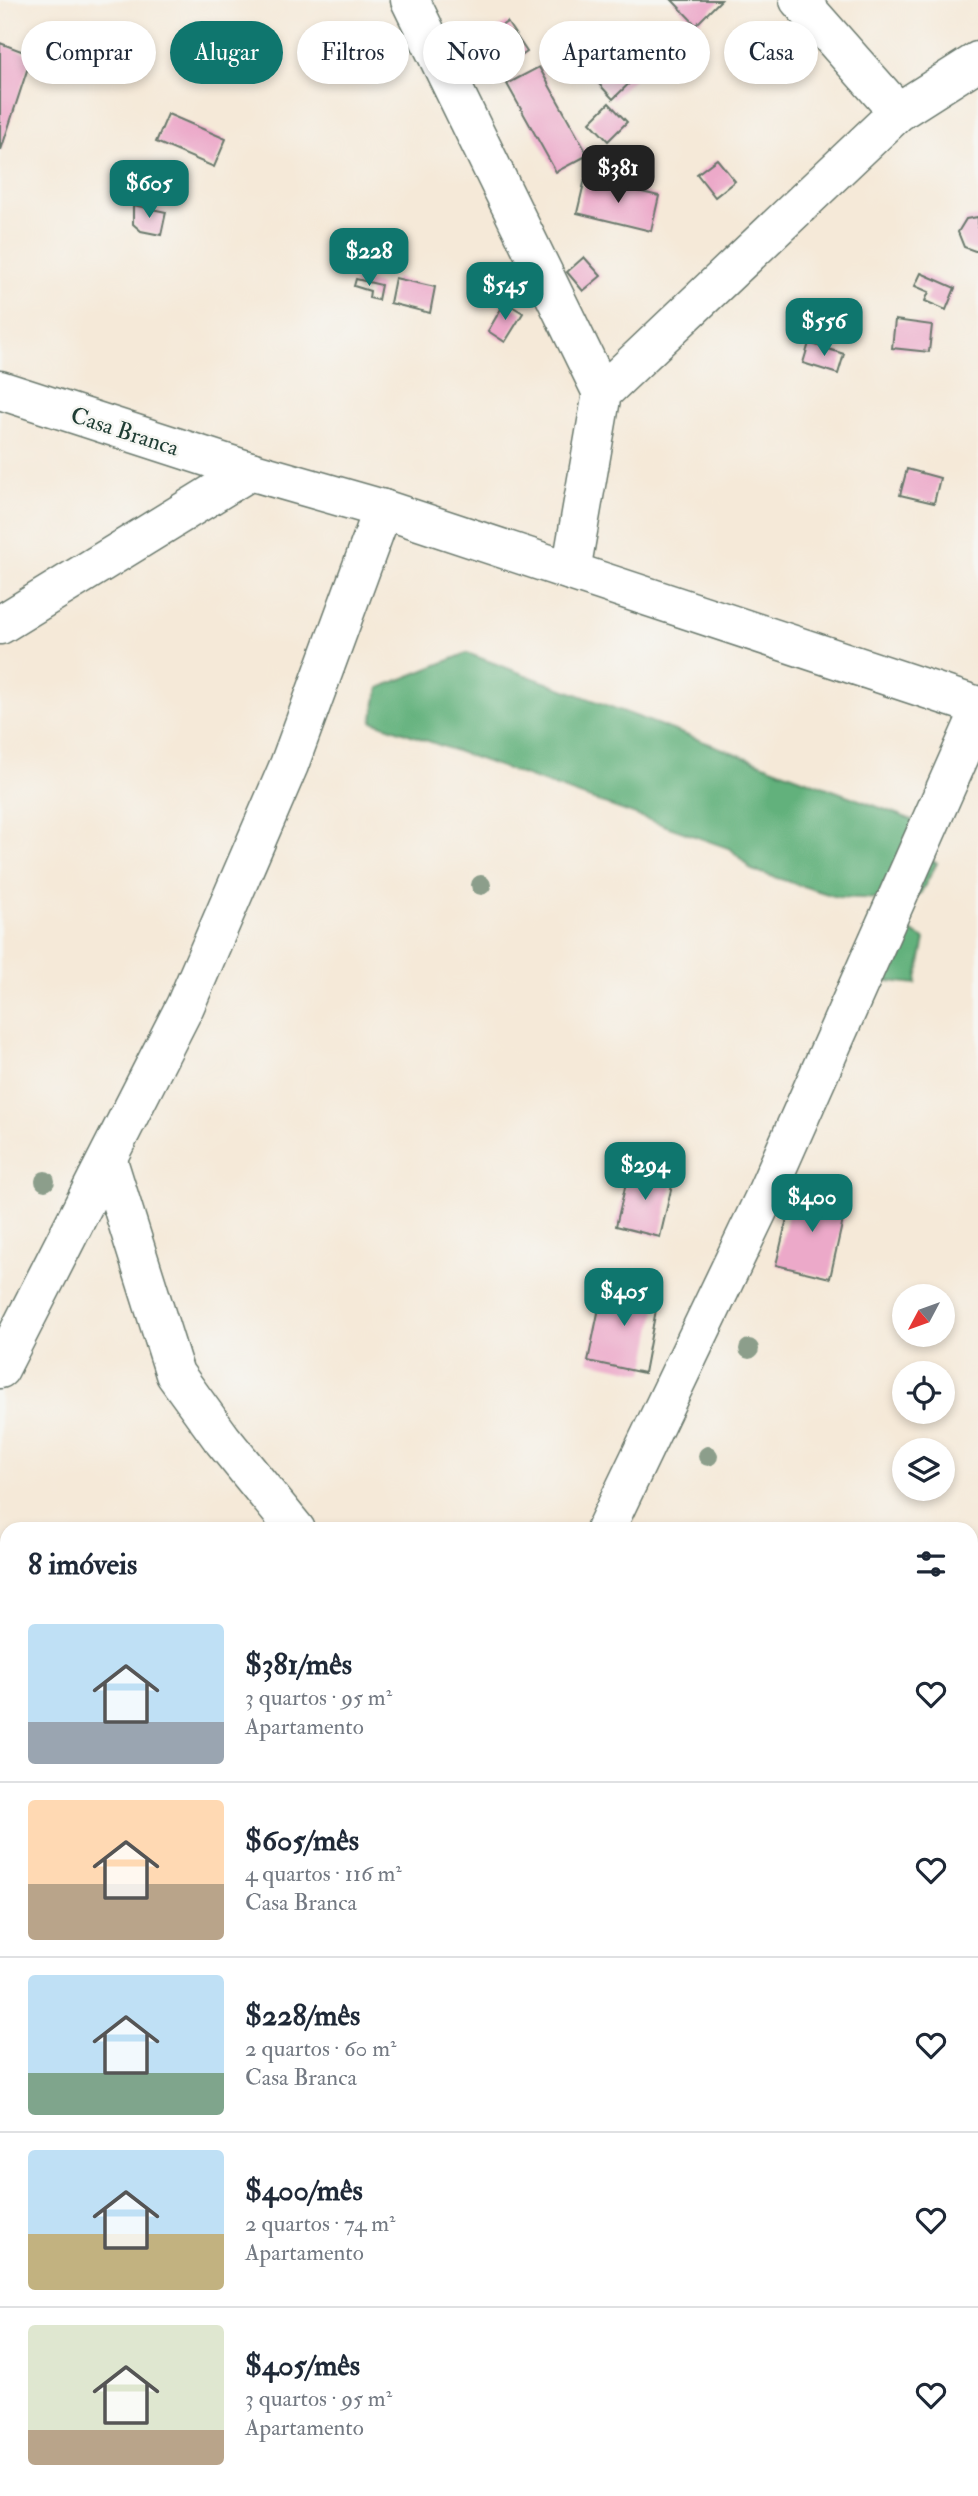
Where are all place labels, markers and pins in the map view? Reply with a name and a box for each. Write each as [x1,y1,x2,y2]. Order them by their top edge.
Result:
pin: $381 [577,146,659,205]
pin: $605 [108,160,190,220]
pin: $228 [328,229,410,288]
pin: $545 [464,262,546,322]
pin: $556 [783,298,865,358]
pin: $294 [604,1142,686,1202]
pin: $400 [771,1174,853,1234]
pin: $405 [583,1268,665,1328]

